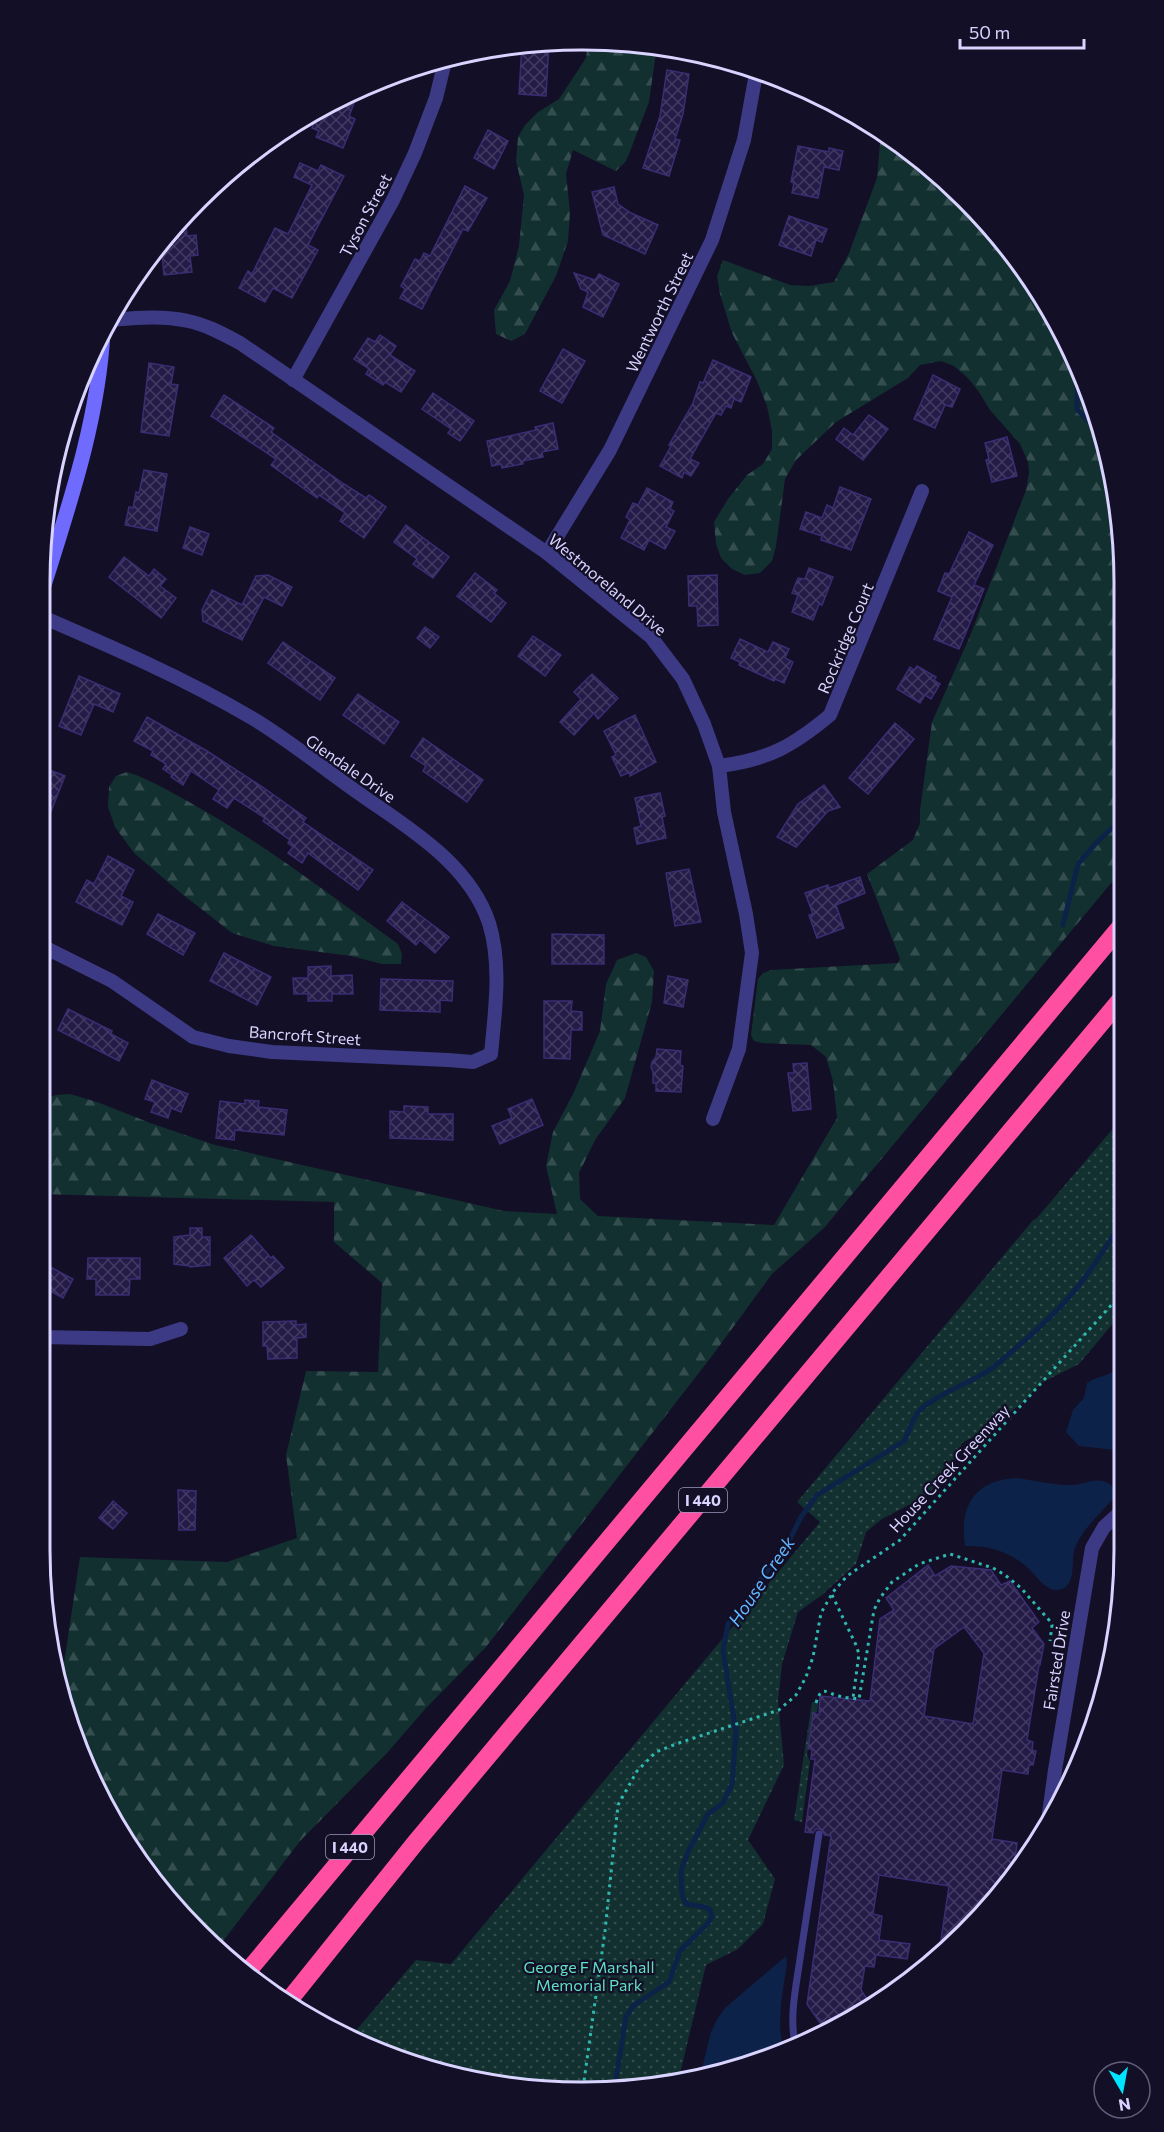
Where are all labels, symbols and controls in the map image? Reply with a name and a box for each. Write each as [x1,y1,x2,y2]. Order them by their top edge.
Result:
scale bar [960,12,1084,50]
text: 50 m [969,21,1010,43]
street label: Tyson Street [335,170,395,260]
street label: Wentworth Street [622,248,697,375]
street label: Westmoreland Drive [545,529,671,639]
street label: Rockridge Court [813,579,877,696]
street label: Glendale Drive [302,730,400,806]
street label: Bancroft Street [248,1022,362,1048]
street label: House Creek Greenway [885,1400,1013,1536]
road number: I 440 [679,1488,727,1512]
water label: House Creek [723,1531,800,1630]
street label: Fairsted Drive [1039,1609,1073,1711]
road number: I 440 [326,1835,374,1859]
park label: George F Marshall Memorial Park [524,1957,654,1994]
north arrow [1092,2060,1152,2120]
text: N [1117,2095,1132,2116]

